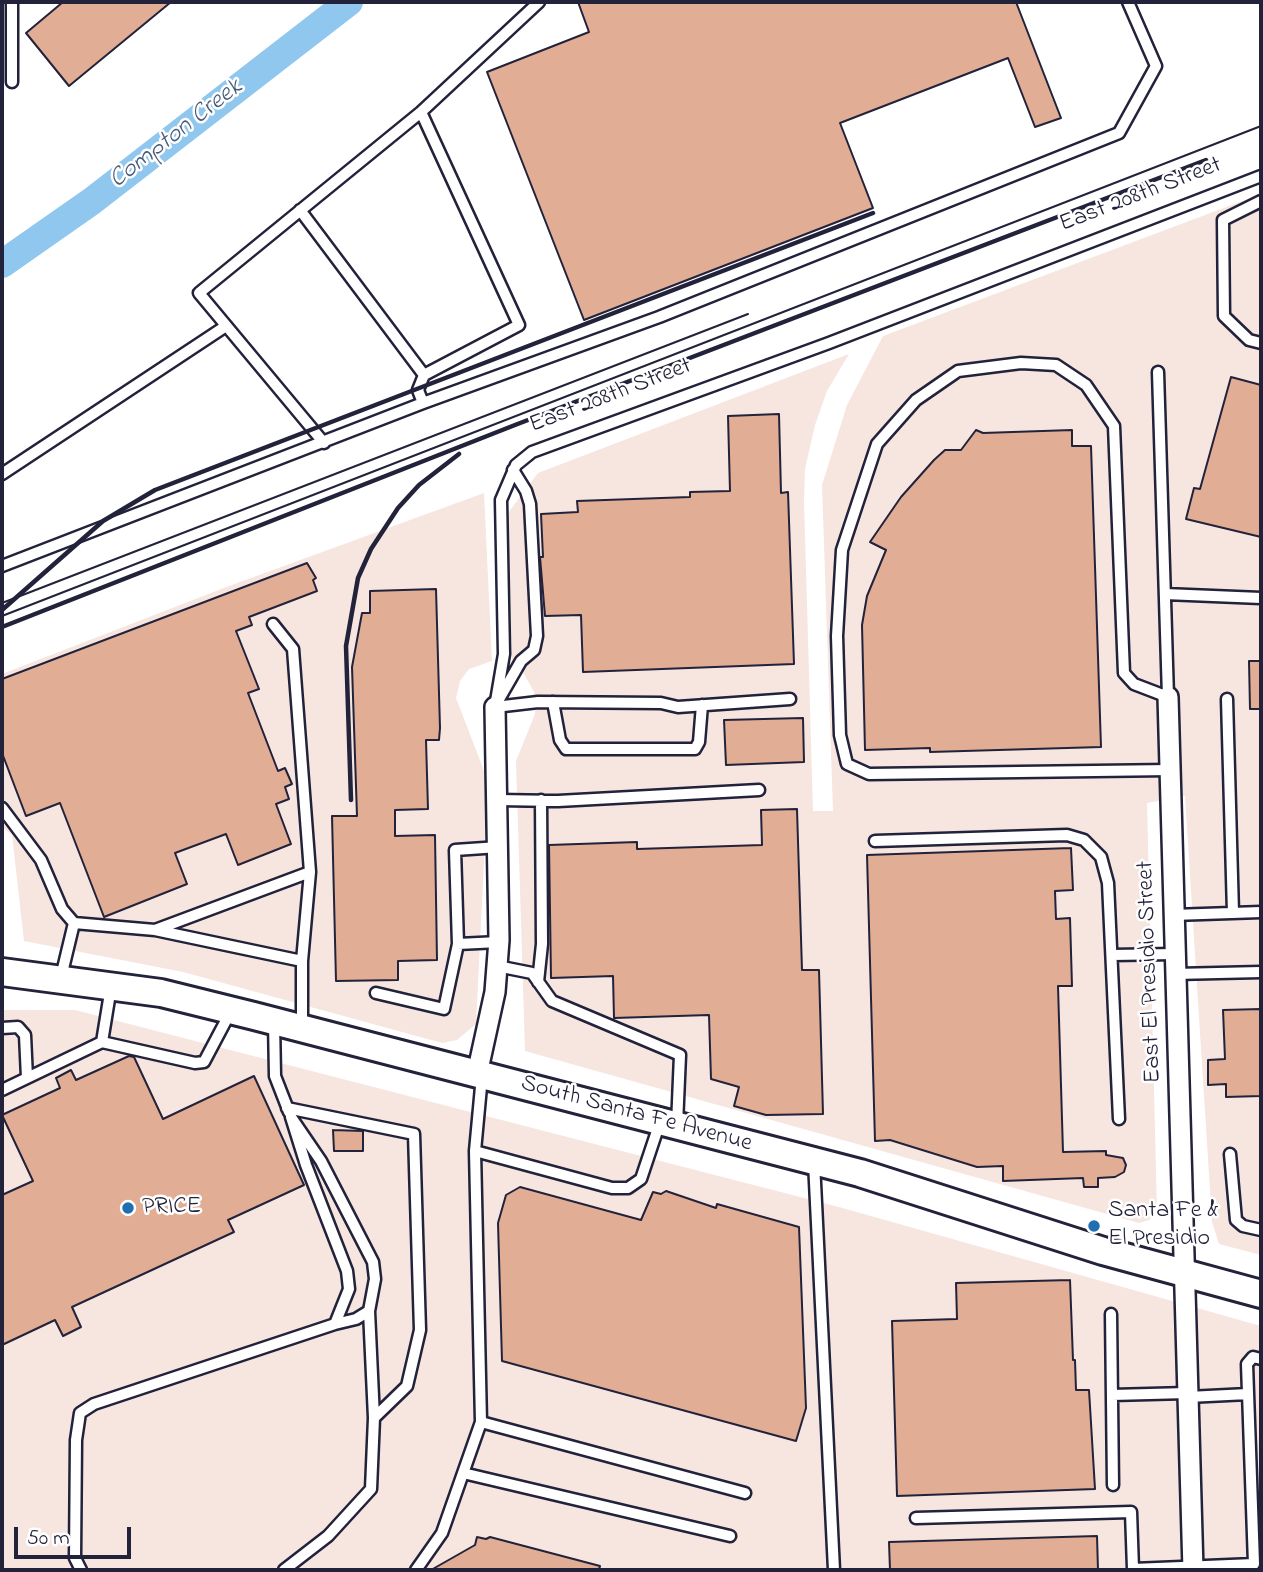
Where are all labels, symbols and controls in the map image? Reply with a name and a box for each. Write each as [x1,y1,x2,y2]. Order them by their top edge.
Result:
water label: Compton Creek [104,73,250,197]
street label: East 208th Street [1056,152,1226,240]
street label: East 208th Street [526,353,696,441]
street label: East El Presidio Street [1133,860,1169,1084]
street label: South Santa Fe Avenue [517,1070,755,1160]
place label: PRICE [142,1194,201,1222]
place label: Santa Fe & El Presidio [1108,1198,1218,1254]
marker: PRICE [120,1200,136,1216]
marker: Santa Fe & El Presidio [1086,1218,1102,1234]
scale bar [18,1512,135,1556]
text: 50 m [27,1524,70,1554]

